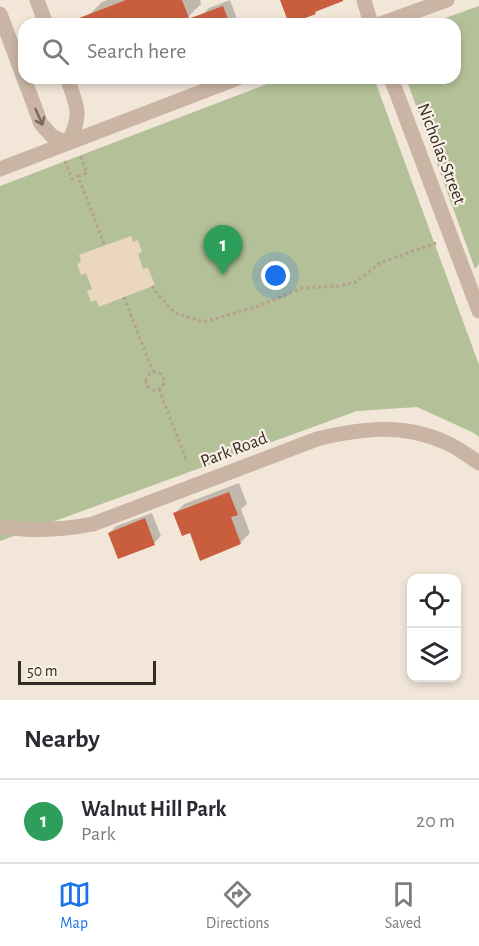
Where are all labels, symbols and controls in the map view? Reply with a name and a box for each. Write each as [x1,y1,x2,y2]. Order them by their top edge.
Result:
search box [18,18,461,84]
icon: search [39,35,72,68]
text: Search here [87,40,186,62]
street label: Nicholas Street [414,101,469,207]
one-way arrow [34,107,45,125]
pin: 1 [204,226,242,275]
your location [261,261,290,290]
street label: Park Road [198,429,270,471]
map controls [407,574,461,682]
button: locate [407,574,461,628]
button: layers [407,628,461,682]
scale bar [18,658,156,686]
text: 50 m [27,663,58,679]
text: Nearby [24,726,100,752]
text: Walnut Hill Park [81,798,226,820]
text: 1 [40,811,47,831]
text: 20 m [416,811,455,831]
text: Park [81,824,116,844]
tab: Map [58,878,91,933]
tab: Directions [206,878,270,933]
tab: Saved [385,878,421,933]

